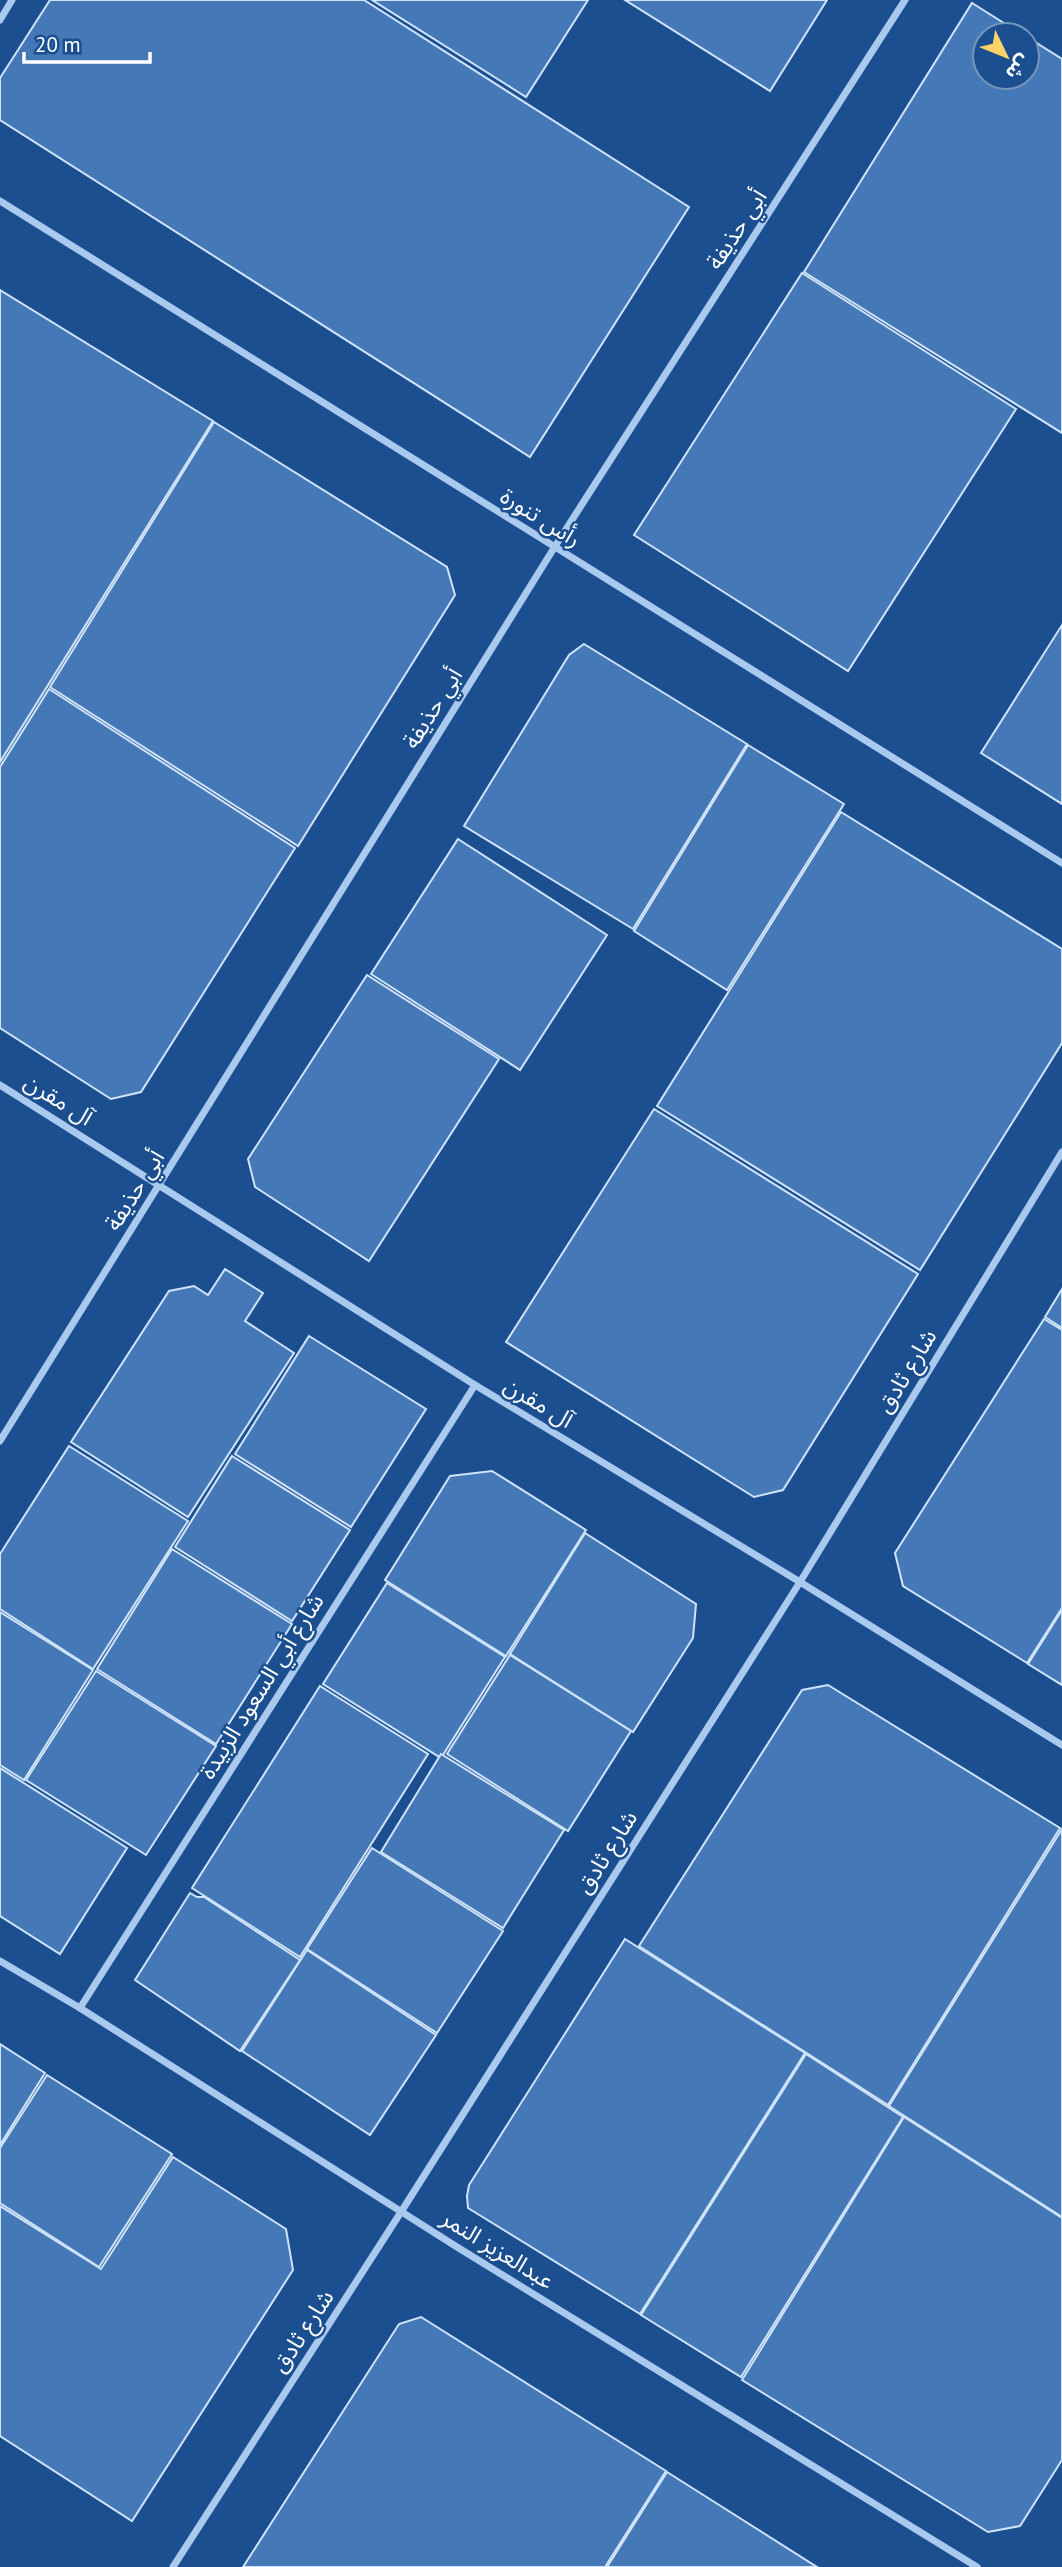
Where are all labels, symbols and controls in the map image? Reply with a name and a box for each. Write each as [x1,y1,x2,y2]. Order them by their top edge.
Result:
scale bar [24,21,150,65]
north arrow [971,21,1041,91]
text: 20 m [35,31,81,58]
text: ش [1001,50,1036,85]
street label: أبي حذيفة [699,183,776,276]
street label: رأس تنورة [495,481,587,553]
street label: أبي حذيفة [396,662,471,756]
street label: آل مقرن [19,1067,100,1132]
street label: أبي حذيفة [98,1144,173,1238]
street label: شارع ثادق [870,1324,945,1420]
street label: آل مقرن [499,1370,580,1435]
street label: شارع أبي السعود الزبيدة [192,1588,333,1786]
street label: شارع ثادق [569,1805,646,1901]
street label: عبدالعزيز النمر [435,2202,560,2295]
street label: شارع ثادق [264,2284,342,2380]

